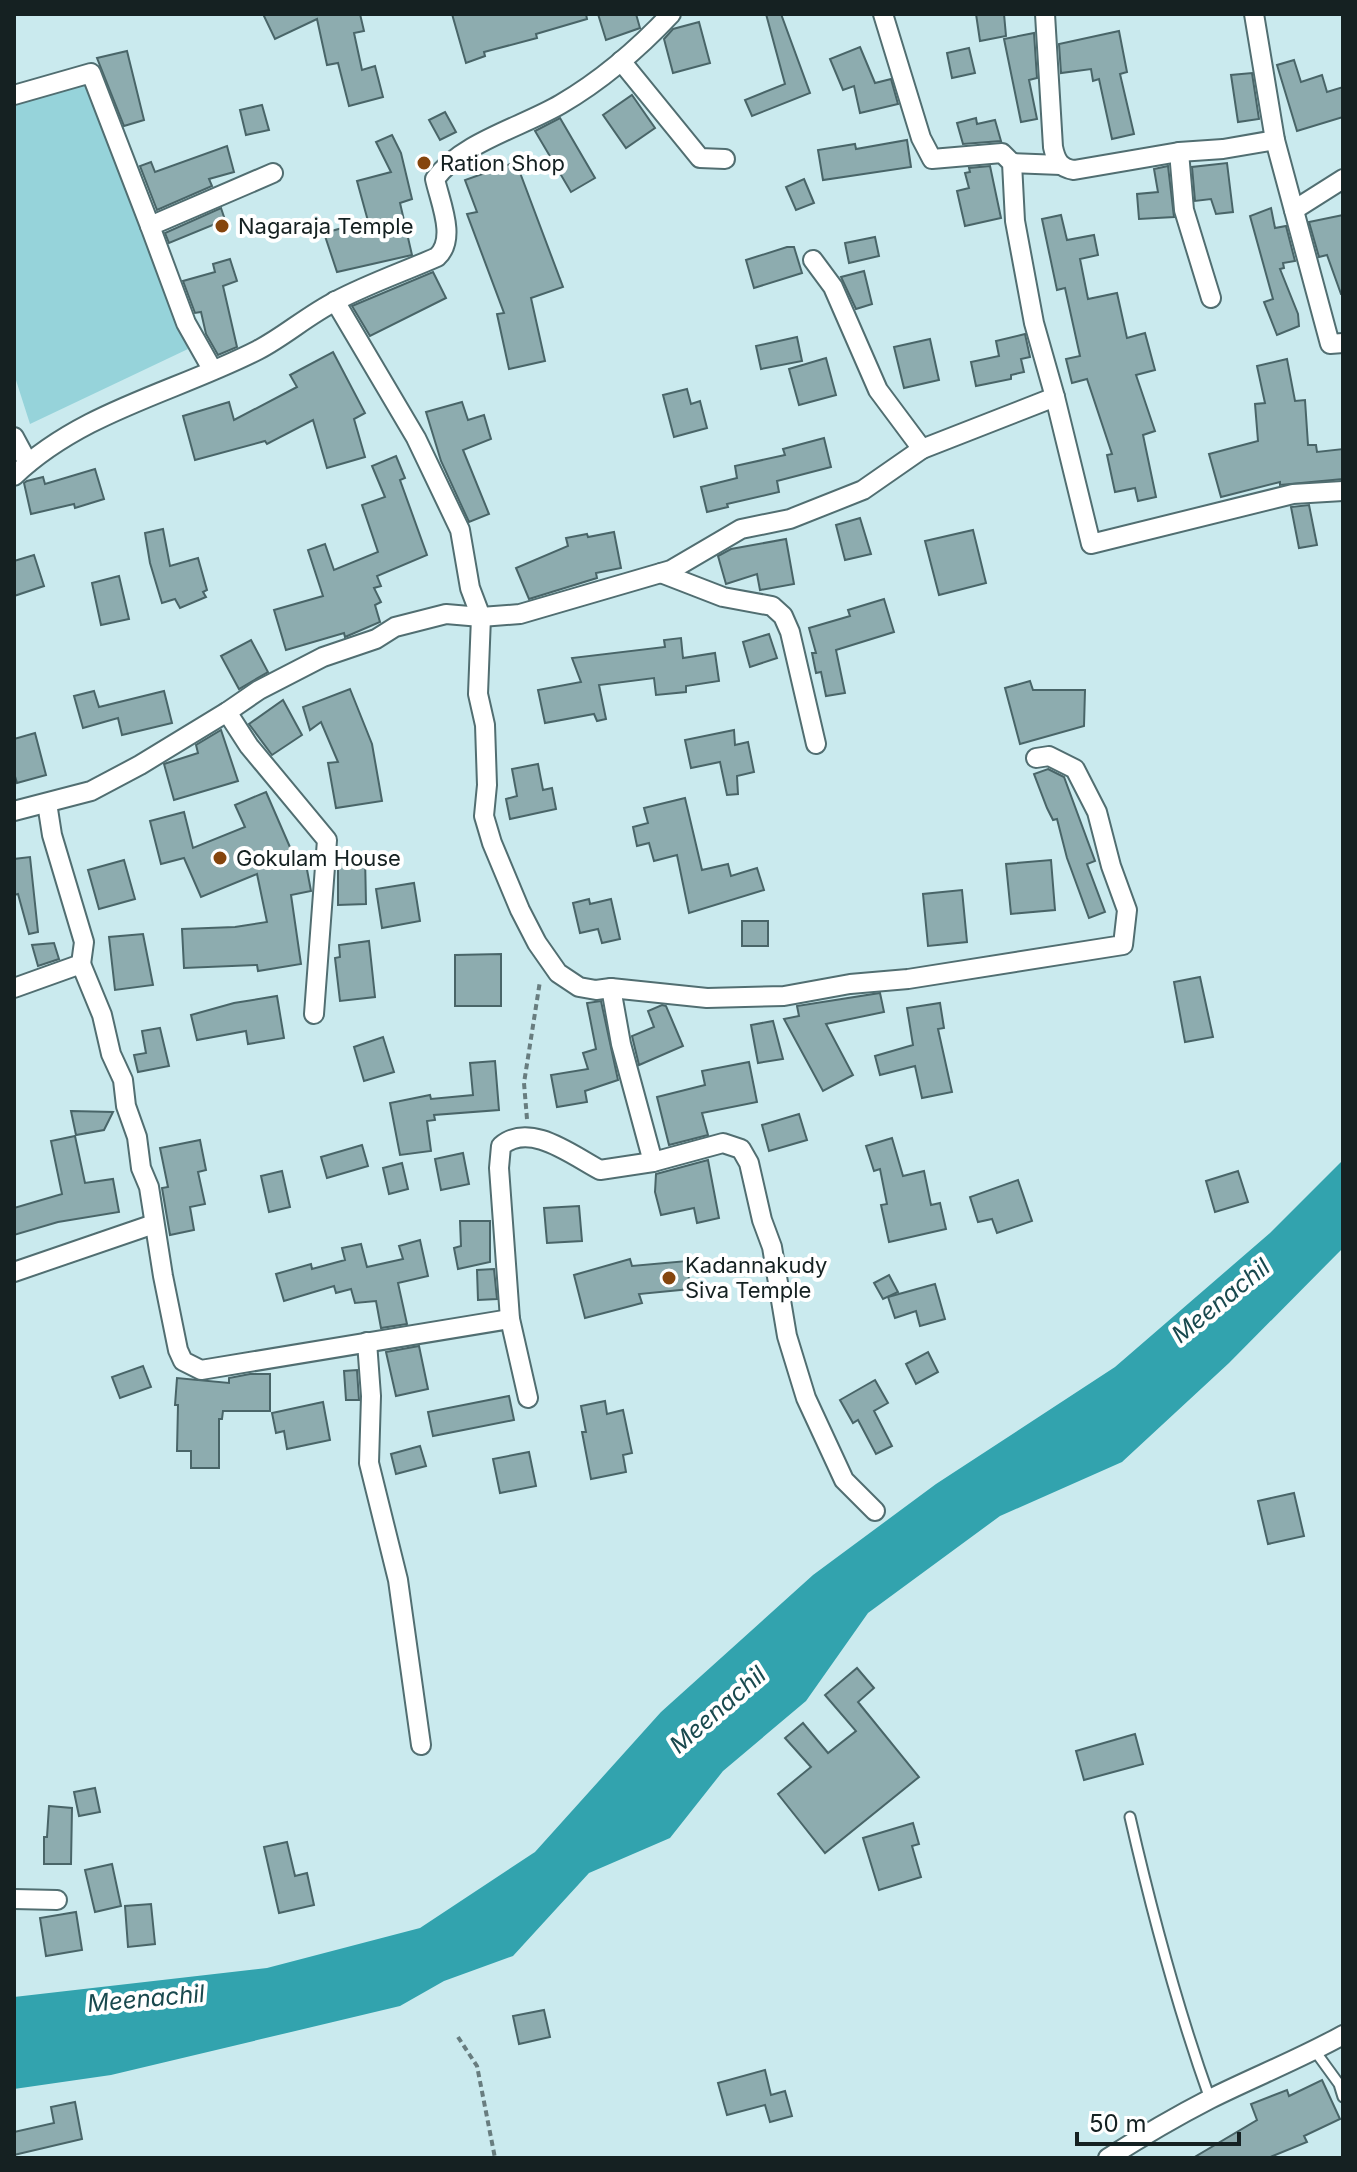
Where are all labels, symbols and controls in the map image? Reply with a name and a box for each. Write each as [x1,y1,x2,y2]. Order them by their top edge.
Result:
place label: Ration Shop [440,150,565,176]
marker: Ration Shop [415,154,433,172]
place label: Nagaraja Temple [238,213,413,239]
marker: Nagaraja Temple [213,217,231,235]
place label: Gokulam House [236,845,401,871]
marker: Gokulam House [211,849,229,867]
place label: Kadannakudy Siva Temple [685,1252,827,1303]
water label: Meenachil [1166,1252,1276,1349]
marker: Kadannakudy Siva Temple [660,1269,678,1287]
water label: Meenachil [664,1660,772,1759]
water label: Meenachil [86,1979,206,2018]
scale bar [1077,2096,1239,2146]
text: 50 m [1089,2109,1147,2138]

